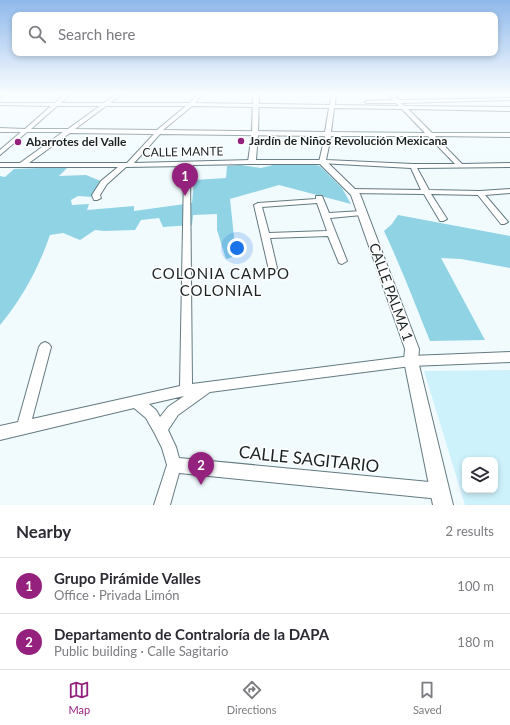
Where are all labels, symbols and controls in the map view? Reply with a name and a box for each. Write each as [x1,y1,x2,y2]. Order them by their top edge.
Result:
search box [12,12,498,56]
icon: search [26,23,48,45]
text: Search here [58,25,135,43]
place label: Jardín de Niños Revolución Mexicana [249,133,447,148]
place label: Abarrotes del Valle [25,134,127,149]
marker: Jardín de Niños Revolución Mexicana [236,136,246,146]
marker: Abarrotes del Valle [13,137,23,147]
street label: CALLE MANTE [142,143,224,160]
pin: 1 [172,163,198,196]
your location [227,238,247,258]
street label: CALLE PALMA 1 [366,241,417,343]
district label: COLONIA CAMPO COLONIAL [152,264,290,299]
street label: CALLE SAGITARIO [238,441,380,476]
pin: 2 [188,452,214,485]
map controls [462,457,498,493]
button: layers [462,457,498,493]
text: Nearby [16,521,71,542]
text: 2 results [446,523,494,539]
text: Grupo Pirámide Valles [54,569,201,587]
text: 1 [25,578,33,594]
text: 100 m [457,578,494,594]
text: Office · Privada Limón [54,587,180,603]
text: Departamento de Contraloría de la DAPA [54,625,329,643]
text: 2 [25,634,33,650]
text: 180 m [457,634,494,650]
text: Public building · Calle Sagitario [54,643,228,659]
tab: Map [68,679,90,716]
tab: Directions [227,679,276,716]
tab: Saved [413,679,442,716]

